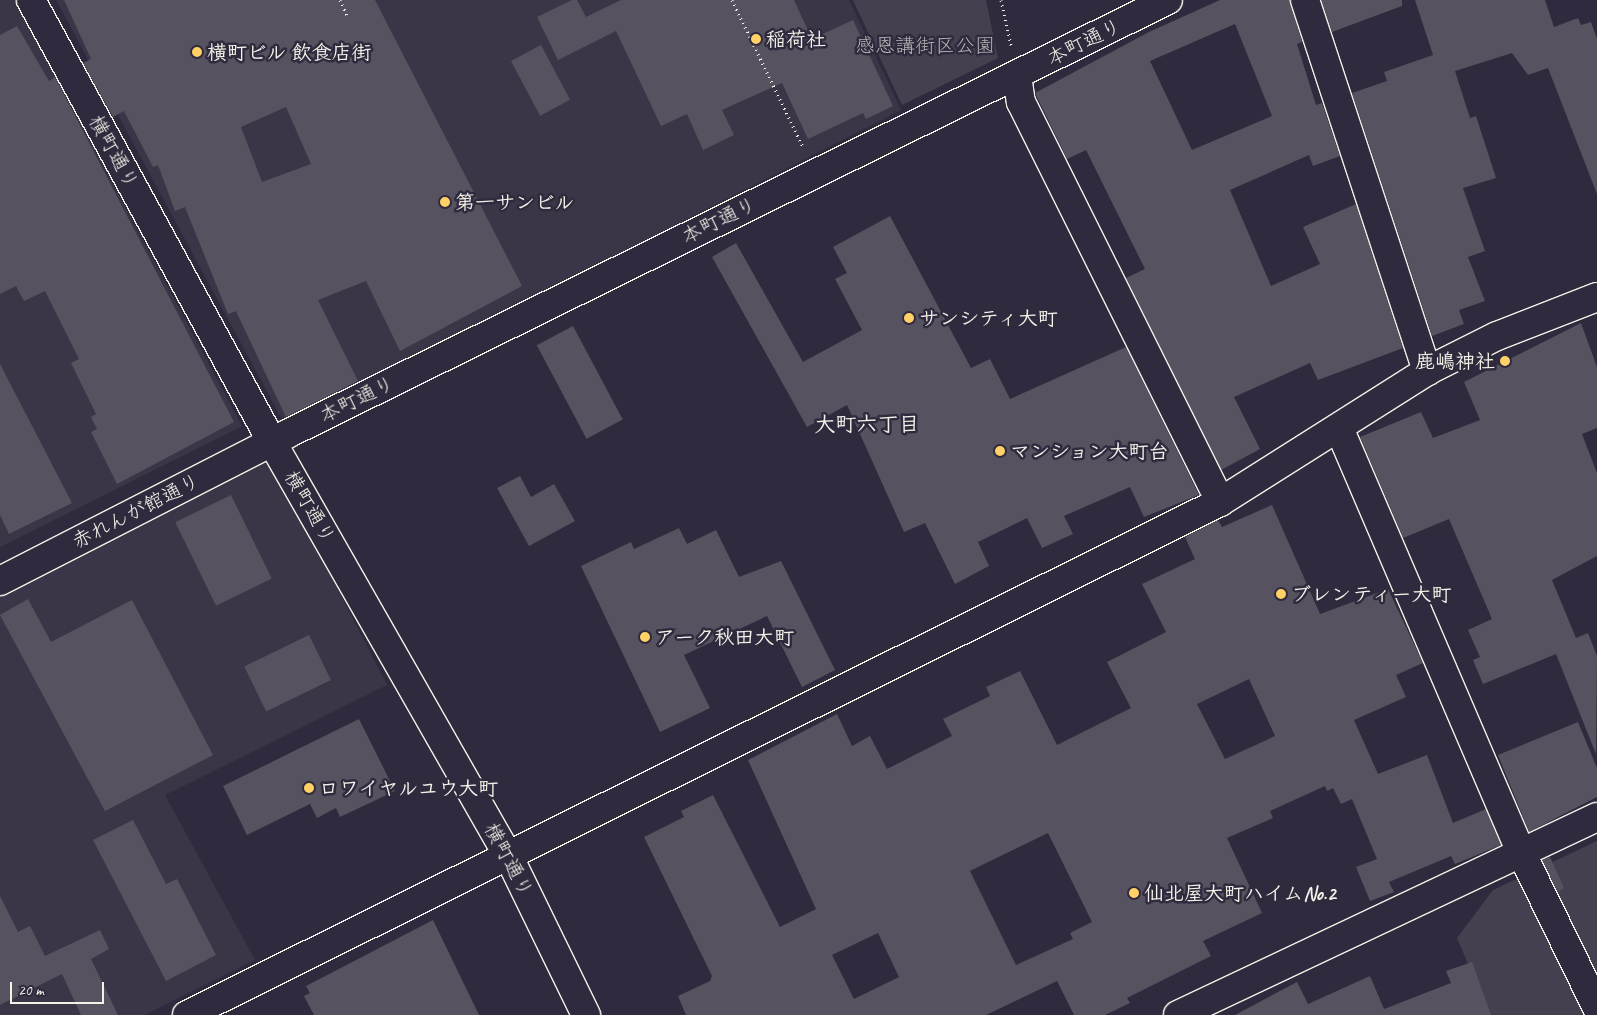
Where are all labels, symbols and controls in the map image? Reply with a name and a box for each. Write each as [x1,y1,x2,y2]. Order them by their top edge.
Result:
street label: 本町通り [1043,14,1125,70]
place label: 稲荷社 [766,27,826,51]
marker: 稲荷社 [750,33,762,45]
park label: 感恩講街区公園 [855,33,995,57]
place label: 横町ビル 飲食店街 [207,40,372,64]
marker: 横町ビル 飲食店街 [191,46,203,58]
street label: 横町通り [84,111,144,193]
place label: 第一サンビル [455,190,575,214]
street label: 本町通り [678,192,760,248]
marker: 第一サンビル [439,196,451,208]
place label: サンシティ大町 [919,306,1059,330]
marker: サンシティ大町 [903,312,915,324]
place label: 鹿嶋神社 [1415,349,1495,373]
marker: 鹿嶋神社 [1499,355,1511,367]
street label: 本町通り [316,371,398,427]
district label: 大町六丁目 [815,411,919,437]
place label: マンション大町台 [1010,439,1170,463]
marker: マンション大町台 [994,445,1006,457]
street label: 横町通り [280,466,340,548]
street label: 赤れんが館通り [68,469,204,553]
place label: ブレンティー大町 [1291,582,1451,606]
marker: ブレンティー大町 [1275,588,1287,600]
place label: アーク秋田大町 [655,625,794,649]
marker: アーク秋田大町 [639,631,651,643]
place label: ロワイヤルユウ大町 [319,776,499,800]
marker: ロワイヤルユウ大町 [303,782,315,794]
street label: 横町通り [480,819,538,901]
place label: 仙北屋大町ハイムNo.2 [1144,881,1337,905]
marker: 仙北屋大町ハイムNo.2 [1128,887,1140,899]
scale bar [12,972,106,1004]
text: 20 m [18,981,44,1000]

